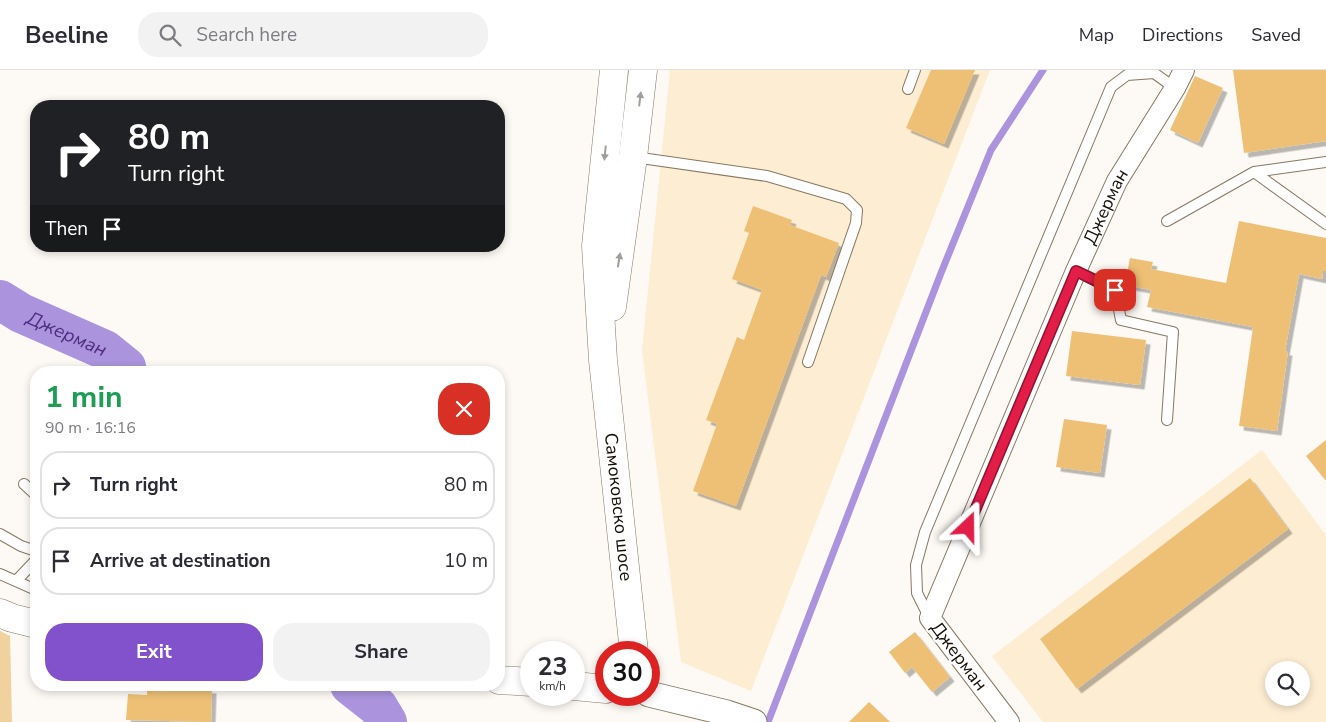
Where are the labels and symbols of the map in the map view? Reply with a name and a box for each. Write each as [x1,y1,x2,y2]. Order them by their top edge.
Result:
one-way arrow [636,91,644,107]
one-way arrow [601,146,609,162]
street label: Джерман [1078,164,1134,248]
one-way arrow [615,252,623,268]
pin [1094,269,1136,311]
water label: Джерман [21,305,111,363]
street label: Самоковско шосе [599,432,638,582]
position arrow [941,500,993,552]
street label: Джерман [925,617,993,695]
speed limit sign: 30 [595,641,660,706]

